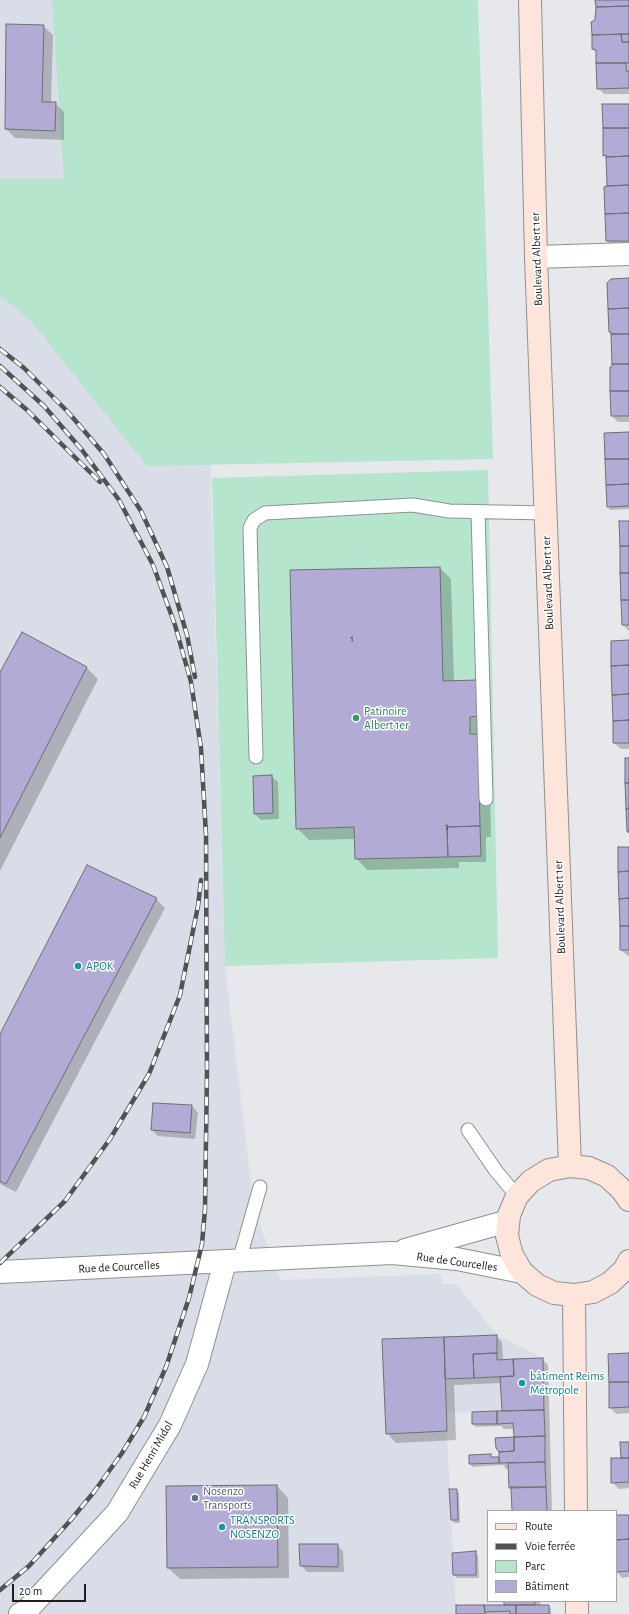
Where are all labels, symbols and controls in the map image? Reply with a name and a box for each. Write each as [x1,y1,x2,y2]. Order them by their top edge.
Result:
street label: Boulevard Albert 1er [528,212,546,306]
street label: Boulevard Albert 1er [539,536,557,630]
house number: 1 [350,633,354,645]
place label: Patinoire Albert 1er [364,704,409,732]
marker: Patinoire Albert 1er [351,713,361,723]
house number: 1 [445,821,449,833]
street label: Boulevard Albert 1er [551,860,569,954]
place label: APOK [86,959,113,973]
marker: APOK [73,961,83,971]
street label: Rue de Courcelles [416,1249,498,1275]
street label: Rue de Courcelles [78,1258,160,1276]
place label: bâtiment Reims Métropole [530,1369,604,1397]
marker: bâtiment Reims Métropole [517,1378,527,1388]
street label: Rue Henri Midol [126,1419,176,1491]
place label: Nosenzo Transports [203,1484,252,1512]
marker: Nosenzo Transports [190,1493,200,1503]
legend [487,1510,617,1602]
place label: TRANSPORTS NOSENZO [230,1513,295,1541]
text: Route [525,1520,552,1532]
marker: TRANSPORTS NOSENZO [217,1522,227,1532]
text: Voie ferrée [525,1540,575,1552]
text: Parc [525,1560,545,1572]
scale bar [14,1576,88,1602]
text: Bâtiment [525,1580,569,1592]
text: 20 m [19,1585,42,1597]

